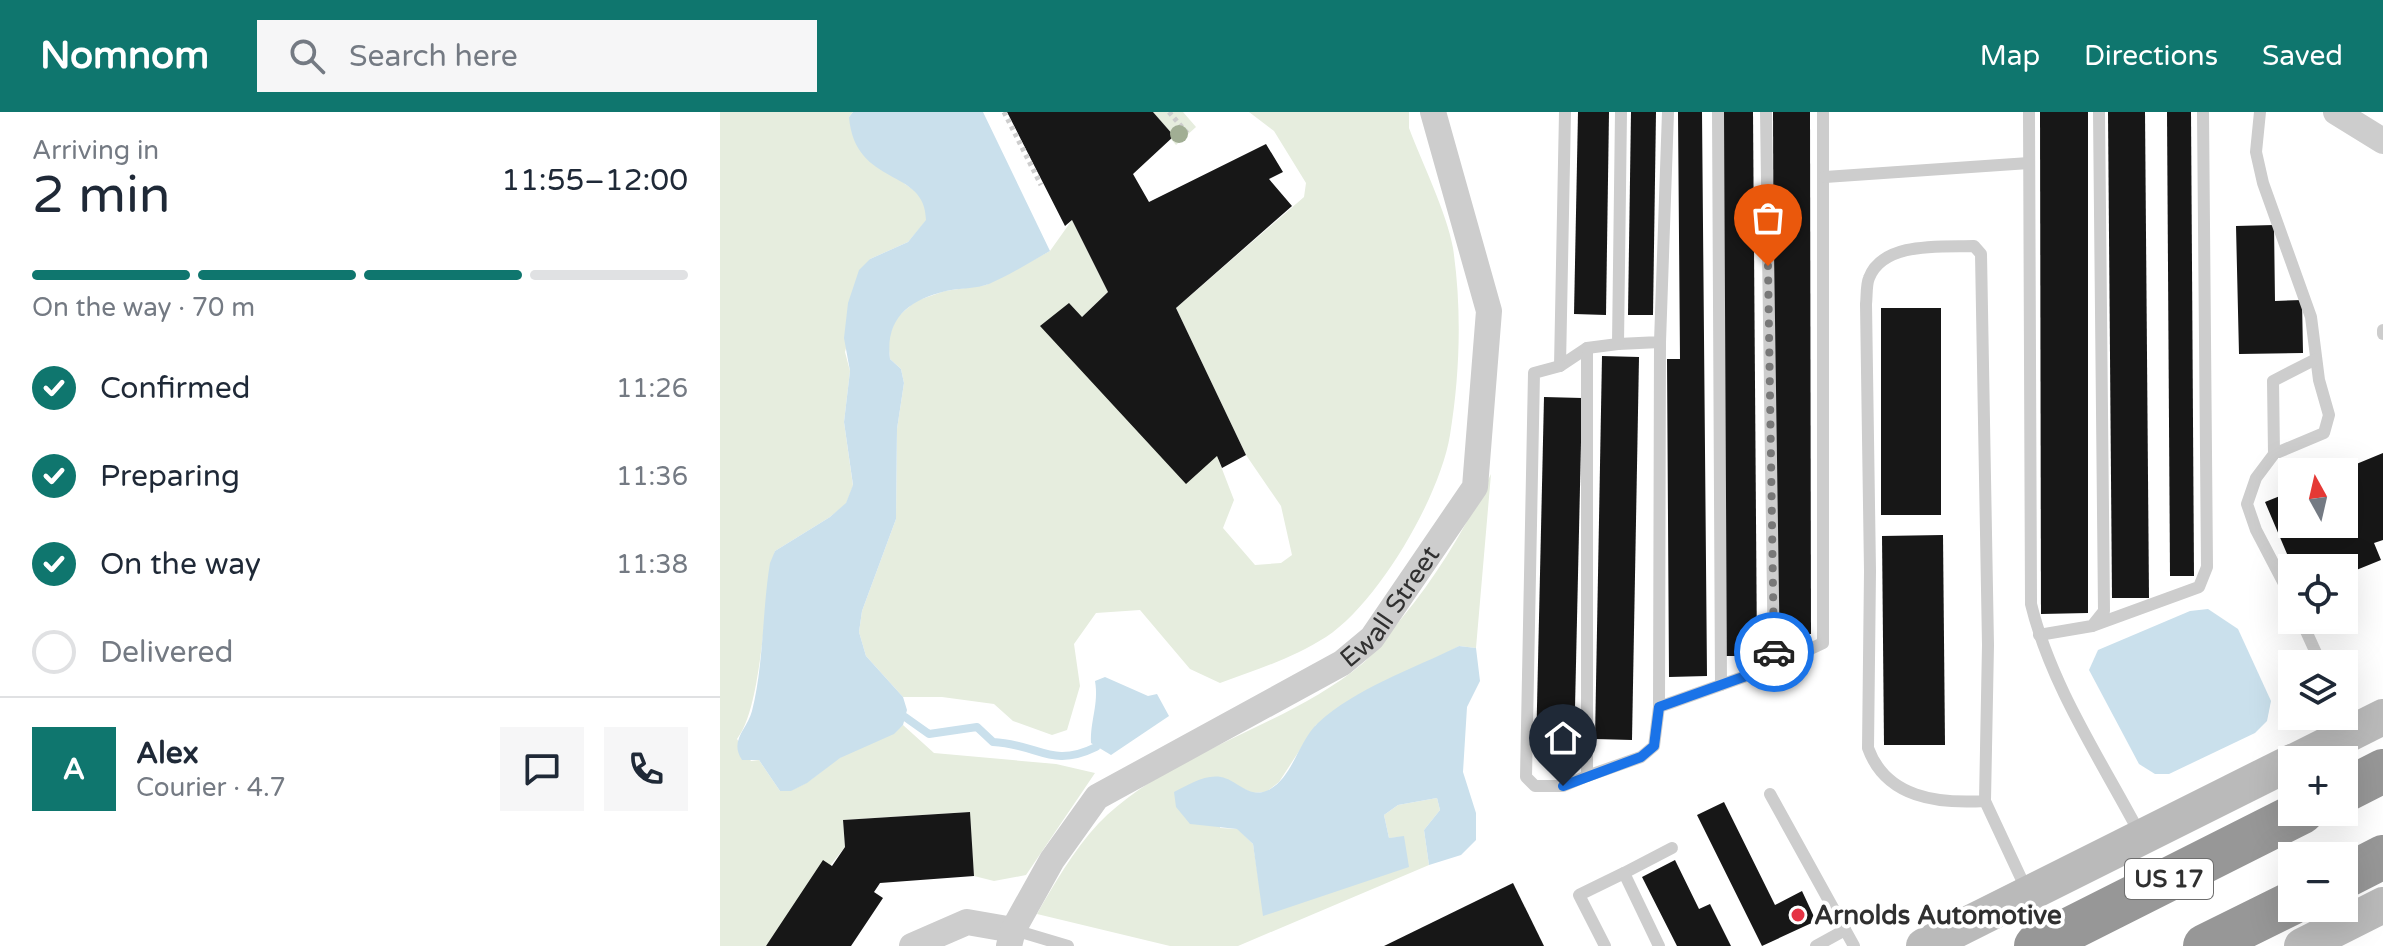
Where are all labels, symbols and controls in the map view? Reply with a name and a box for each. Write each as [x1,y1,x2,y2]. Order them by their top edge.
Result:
search box [257,20,817,92]
text: Nomnom [40,33,209,79]
icon: search [285,34,329,78]
text: Search here [349,38,518,75]
text: Map [1980,39,2040,73]
text: Directions [2084,39,2218,73]
text: Saved [2262,39,2343,73]
text: Arriving in [32,135,159,166]
text: 11:55–12:00 [501,162,688,199]
text: 2 min [32,164,171,227]
pin [1734,184,1802,266]
icon: bag [1746,196,1790,240]
text: On the way · 70 m [32,292,255,323]
icon: check [32,366,76,410]
text: Confirmed [100,370,251,407]
text: 11:26 [616,373,688,404]
icon: check [32,454,76,498]
text: Preparing [100,458,240,495]
north arrow [2278,458,2358,538]
map controls [2278,458,2358,922]
text: 11:36 [616,461,688,492]
street label: Ewall Street [1334,540,1446,674]
icon: check [32,542,76,586]
text: On the way [100,546,261,583]
text: 11:38 [616,549,688,580]
button: locate [2278,554,2358,634]
courier [1734,612,1814,692]
icon: car [1752,630,1796,674]
text: Delivered [100,634,234,671]
button: layers [2278,650,2358,730]
pin [1529,704,1597,786]
icon: home [1541,716,1585,760]
button: chat [500,727,584,811]
button: phone [604,727,688,811]
text: Alex [136,735,199,772]
button: + [2278,746,2358,826]
text: A [63,751,85,788]
text: Courier · 4.7 [136,772,286,803]
button: − [2278,842,2358,922]
road number: US 17 [2125,859,2213,899]
place label: Arnolds Automotive [1814,900,2062,931]
marker: Arnolds Automotive [1789,906,1807,924]

